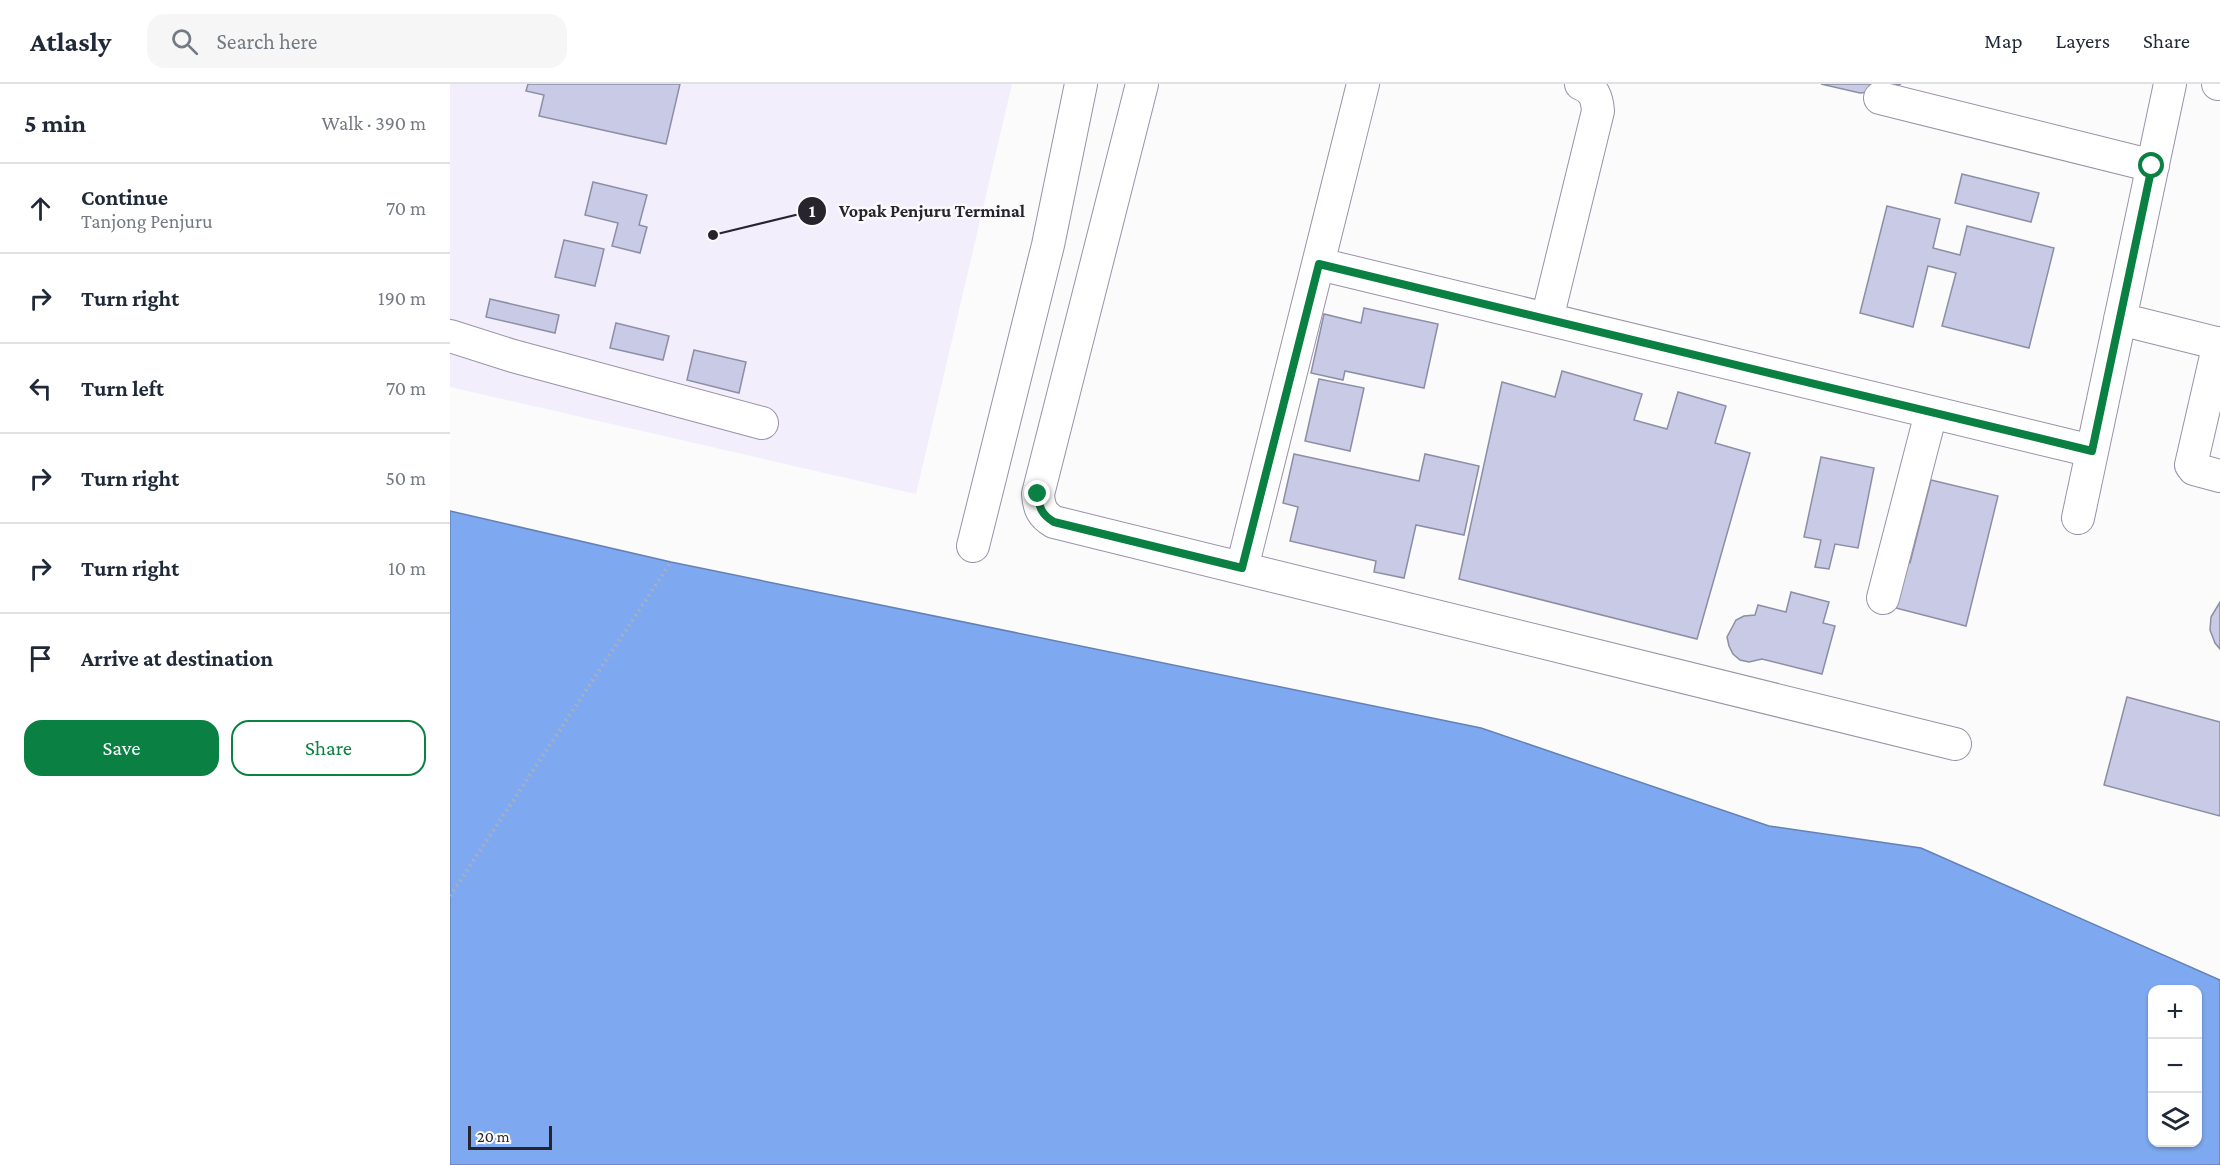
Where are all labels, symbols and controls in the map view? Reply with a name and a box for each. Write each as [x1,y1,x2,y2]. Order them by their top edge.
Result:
search box [147,14,567,68]
icon: search [168,25,201,58]
text: Atlasly [30,26,111,57]
text: Search here [216,29,317,54]
text: Map [1984,29,2023,53]
text: Layers [2056,29,2110,53]
text: Share [2143,29,2190,53]
text: 5 min [24,109,86,138]
text: Walk · 390 m [321,112,426,134]
route start [2138,152,2164,178]
text: Continue [81,185,168,210]
icon: ahead [24,192,57,225]
callout: Vopak Penjuru Terminal [797,193,1037,229]
text: 70 m [386,197,426,219]
text: 1 [809,201,816,221]
text: Vopak Penjuru Terminal [838,201,1025,222]
text: Tanjong Penjuru [81,210,213,232]
icon: right [24,282,57,315]
text: Turn right [81,286,179,311]
text: 190 m [378,287,426,309]
icon: left [24,372,57,405]
text: Turn left [81,376,164,401]
text: 70 m [386,377,426,399]
icon: right [24,462,57,495]
text: Turn right [81,466,179,491]
text: 50 m [385,467,426,489]
route end [1024,480,1050,506]
icon: right [24,552,57,585]
text: Turn right [81,556,179,581]
text: 10 m [388,557,426,579]
icon: arrive [24,642,57,675]
text: Arrive at destination [81,646,273,671]
button: Save [24,720,219,776]
button: Share [231,720,426,776]
map controls [2148,985,2202,1147]
button: + [2148,985,2202,1039]
button: − [2148,1039,2202,1093]
button: layers [2148,1093,2202,1147]
scale bar [468,1123,552,1150]
text: 20 m [477,1128,510,1145]

